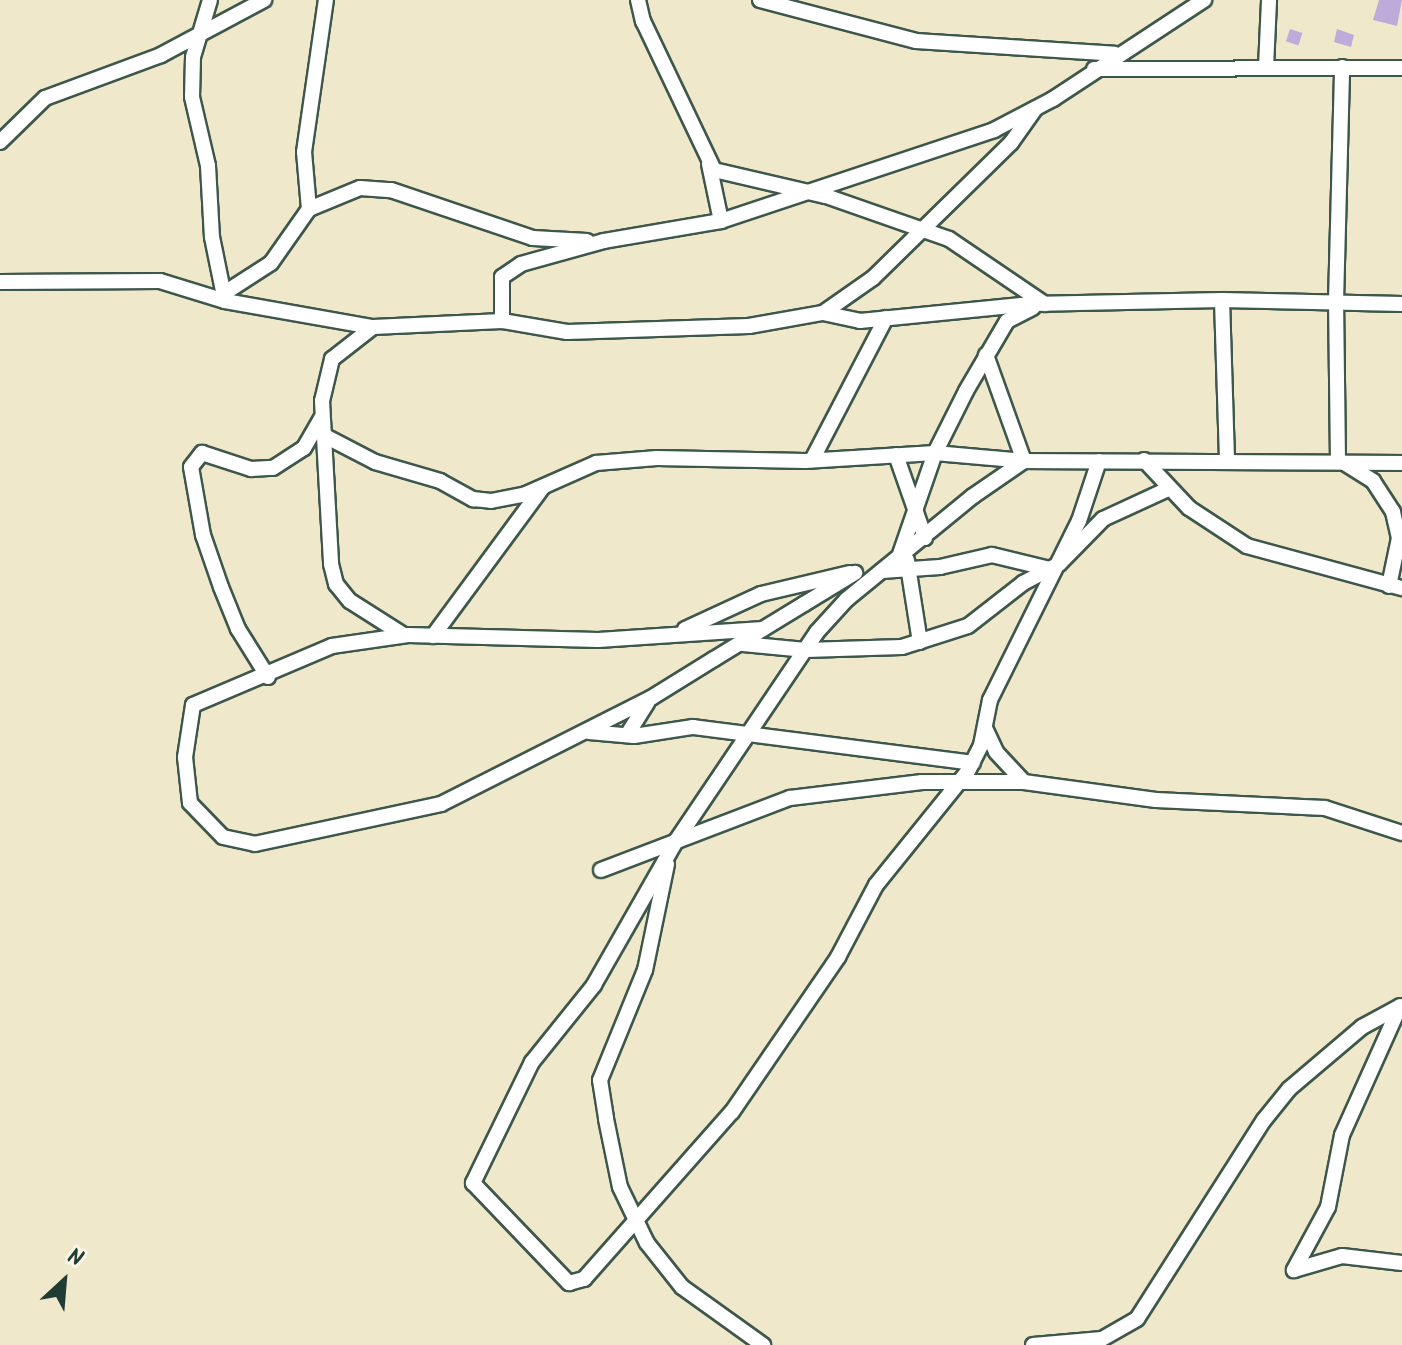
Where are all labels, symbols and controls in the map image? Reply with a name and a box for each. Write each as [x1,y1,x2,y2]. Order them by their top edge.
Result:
text: N [61,1240,89,1278]
north arrow [24,1241,104,1321]

